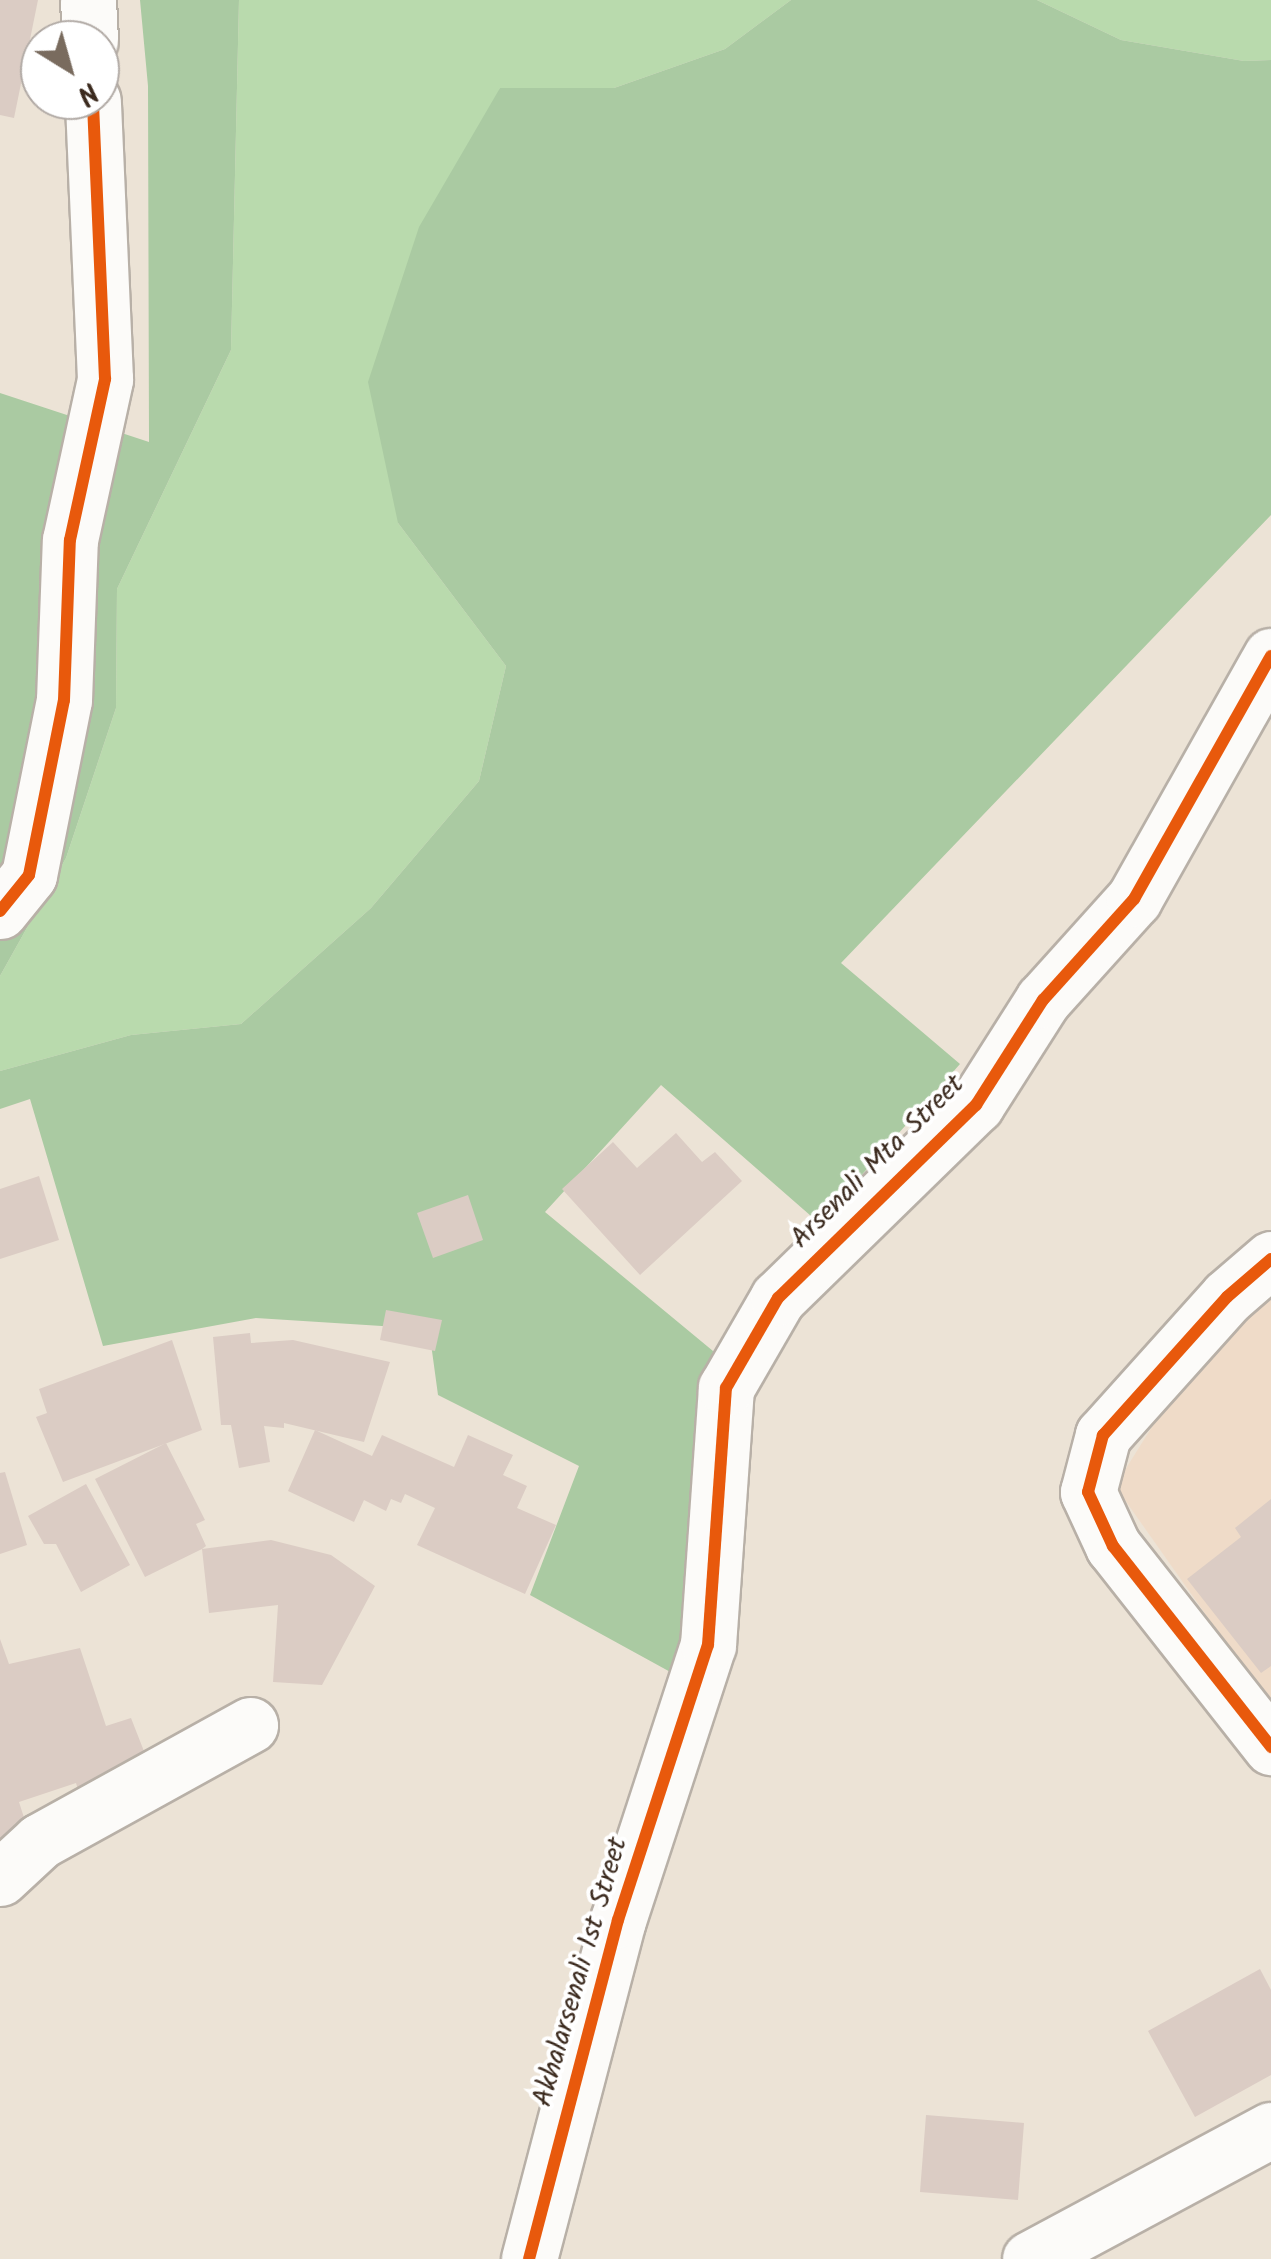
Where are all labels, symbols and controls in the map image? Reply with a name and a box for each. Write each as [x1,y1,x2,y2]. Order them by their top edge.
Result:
north arrow [20,20,120,120]
text: N [67,69,108,116]
street label: Arsenali Mta Street [784,1068,972,1256]
street label: Akhalarsenali 1st Street [526,1833,636,2111]

